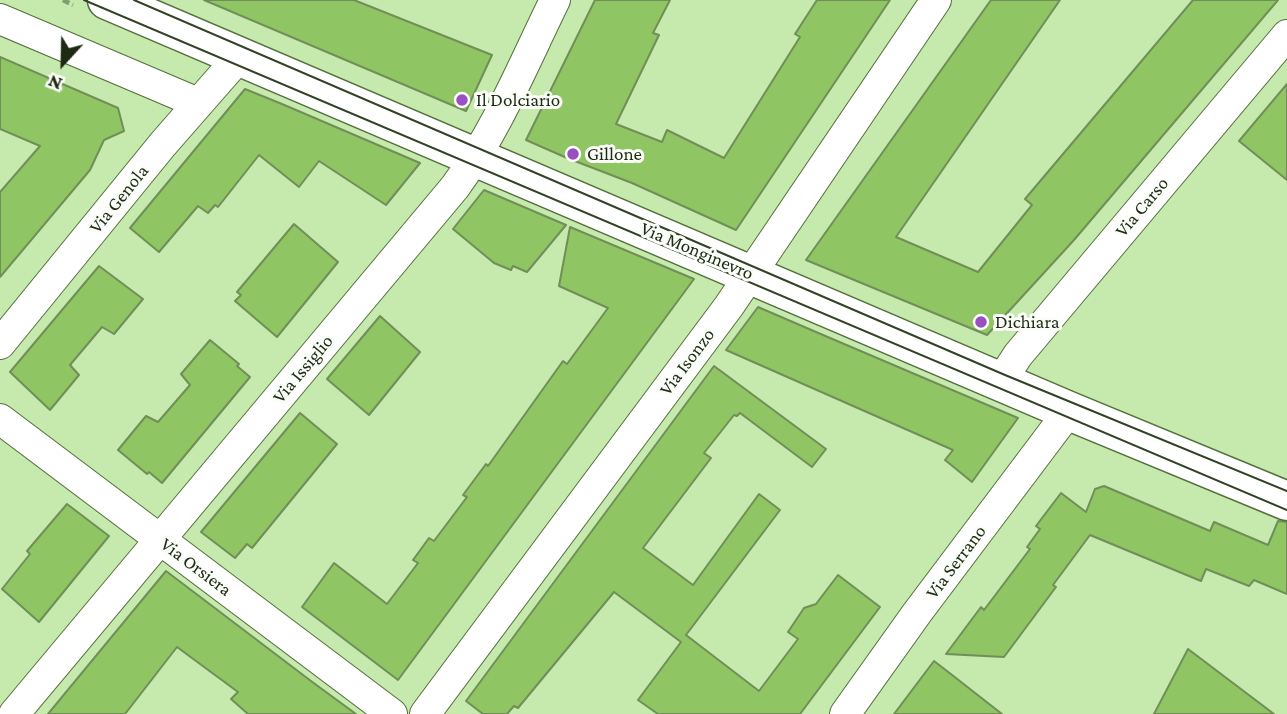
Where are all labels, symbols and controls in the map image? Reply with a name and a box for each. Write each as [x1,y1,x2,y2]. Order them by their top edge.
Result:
north arrow [28,28,98,98]
text: N [45,71,65,95]
place label: Il Dolciario [476,89,560,111]
marker: Il Dolciario [454,92,470,108]
place label: Gillone [587,143,642,165]
marker: Gillone [565,146,581,162]
street label: Via Genola [84,160,154,238]
street label: Via Carso [1110,172,1174,242]
street label: Via Monginevro [637,217,757,285]
place label: Dichiara [995,311,1060,333]
marker: Dichiara [973,314,989,330]
street label: Via Isonzo [654,324,720,400]
street label: Via Issiglio [268,330,338,408]
street label: Via Serrano [921,521,991,603]
street label: Via Orsiera [156,533,236,601]

